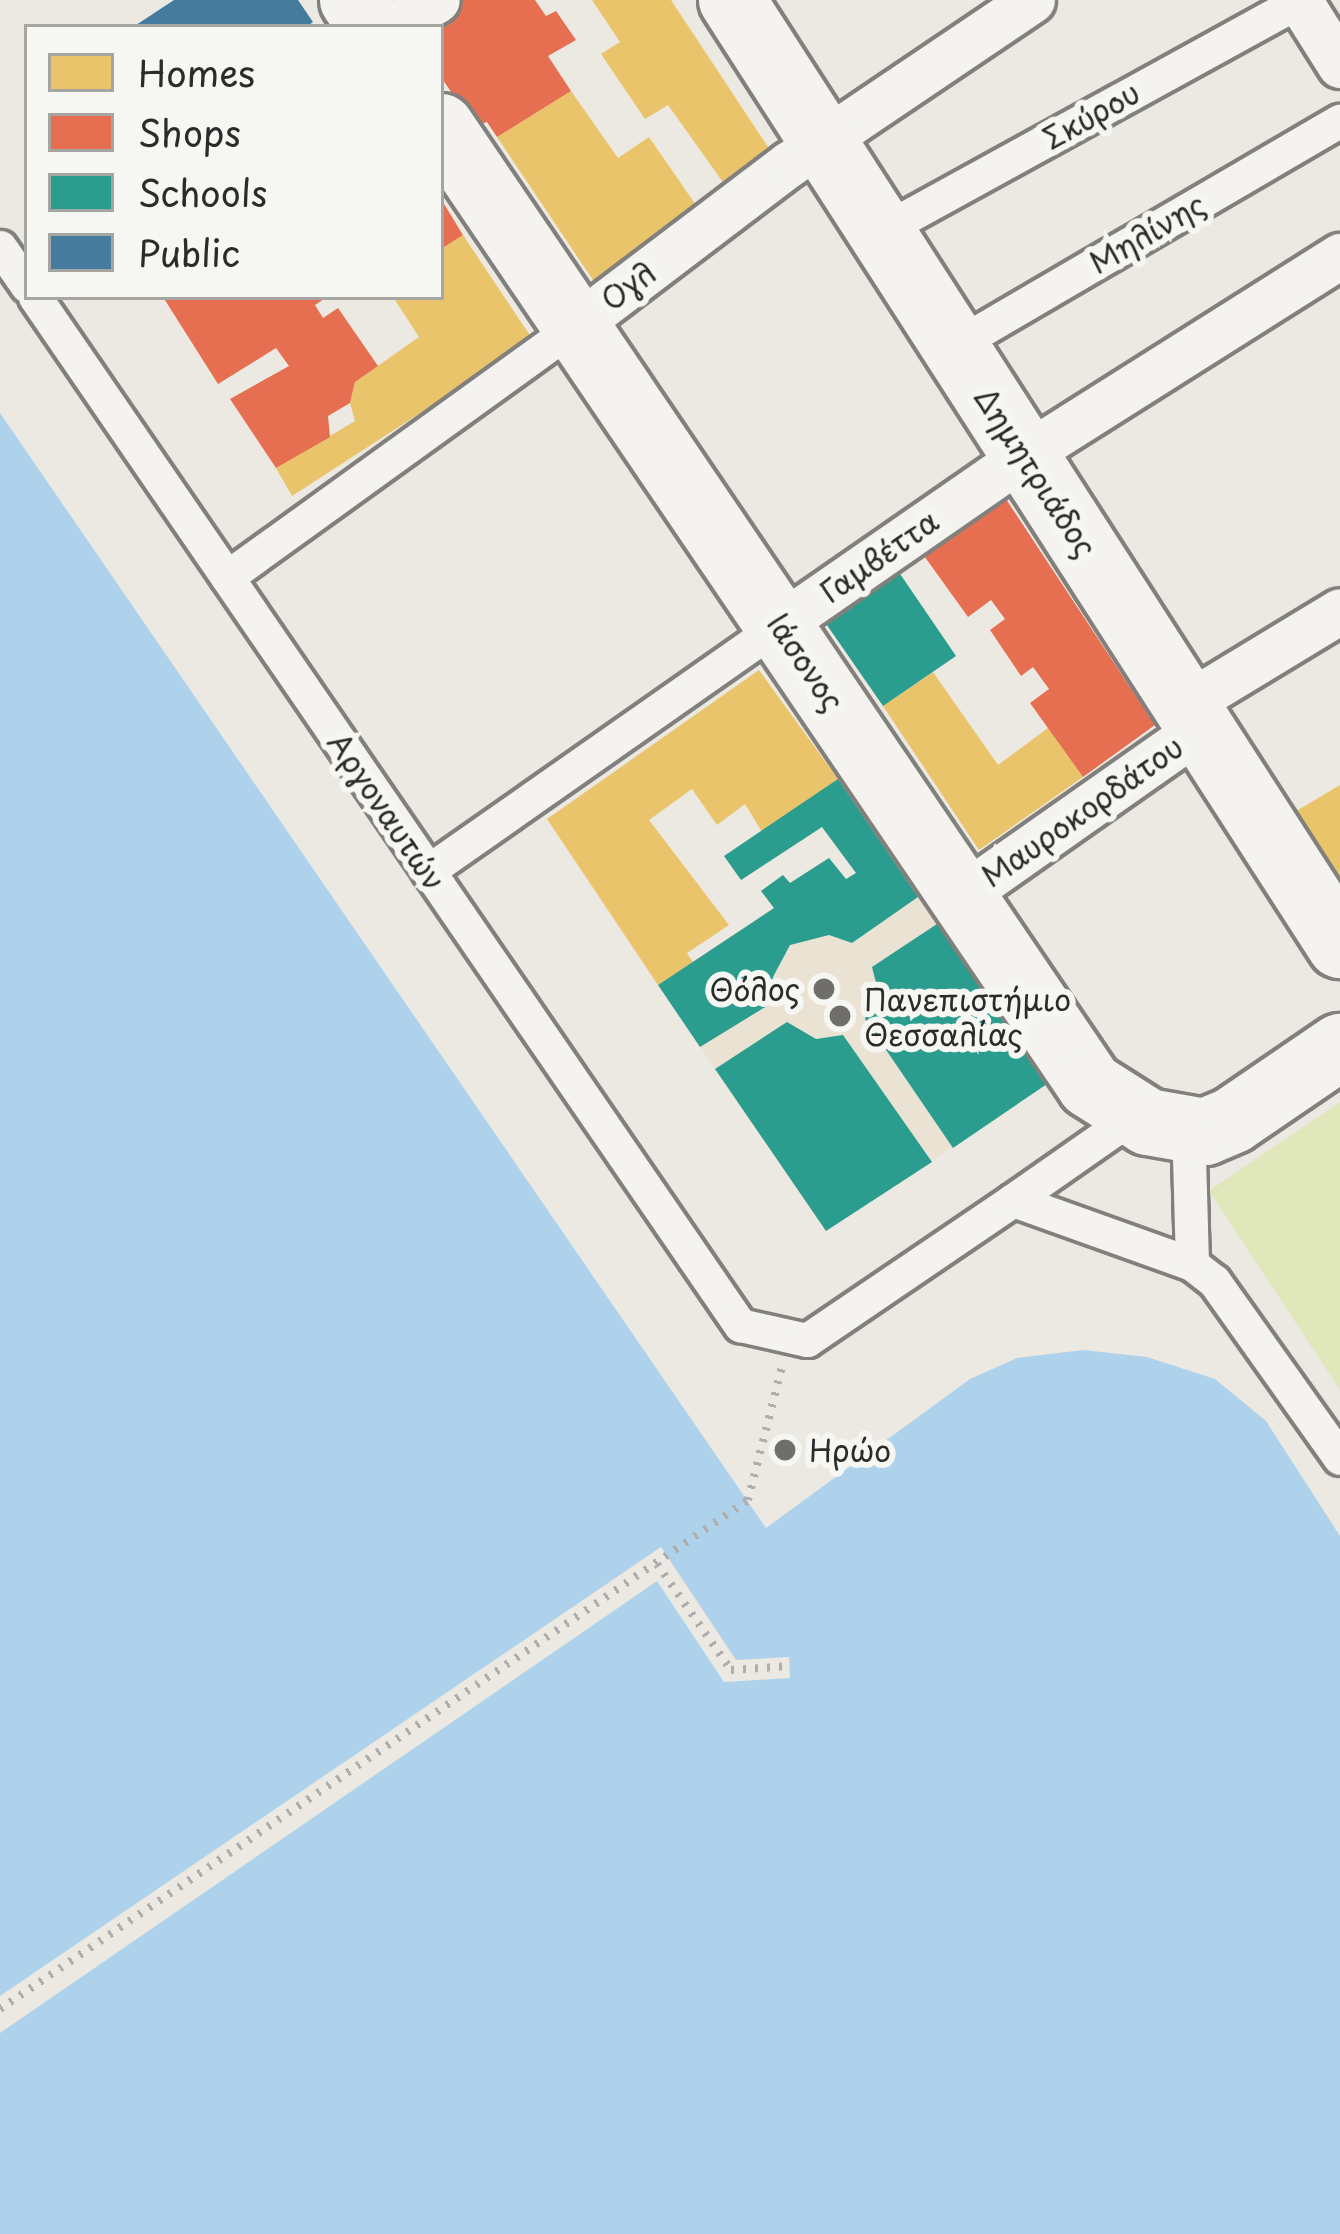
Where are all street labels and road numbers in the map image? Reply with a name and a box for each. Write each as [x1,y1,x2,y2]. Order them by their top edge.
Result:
street label: Σκύρου [1036,74,1146,156]
street label: Μηλίνης [1083,185,1211,281]
street label: Ογλ [594,254,662,318]
street label: Δημητριάδος [968,381,1104,563]
street label: Γαμβέττα [813,502,945,610]
street label: Ιάσονος [760,606,852,718]
street label: Αργοναυτών [321,725,453,897]
street label: Μαυροκορδάτου [974,728,1190,894]

